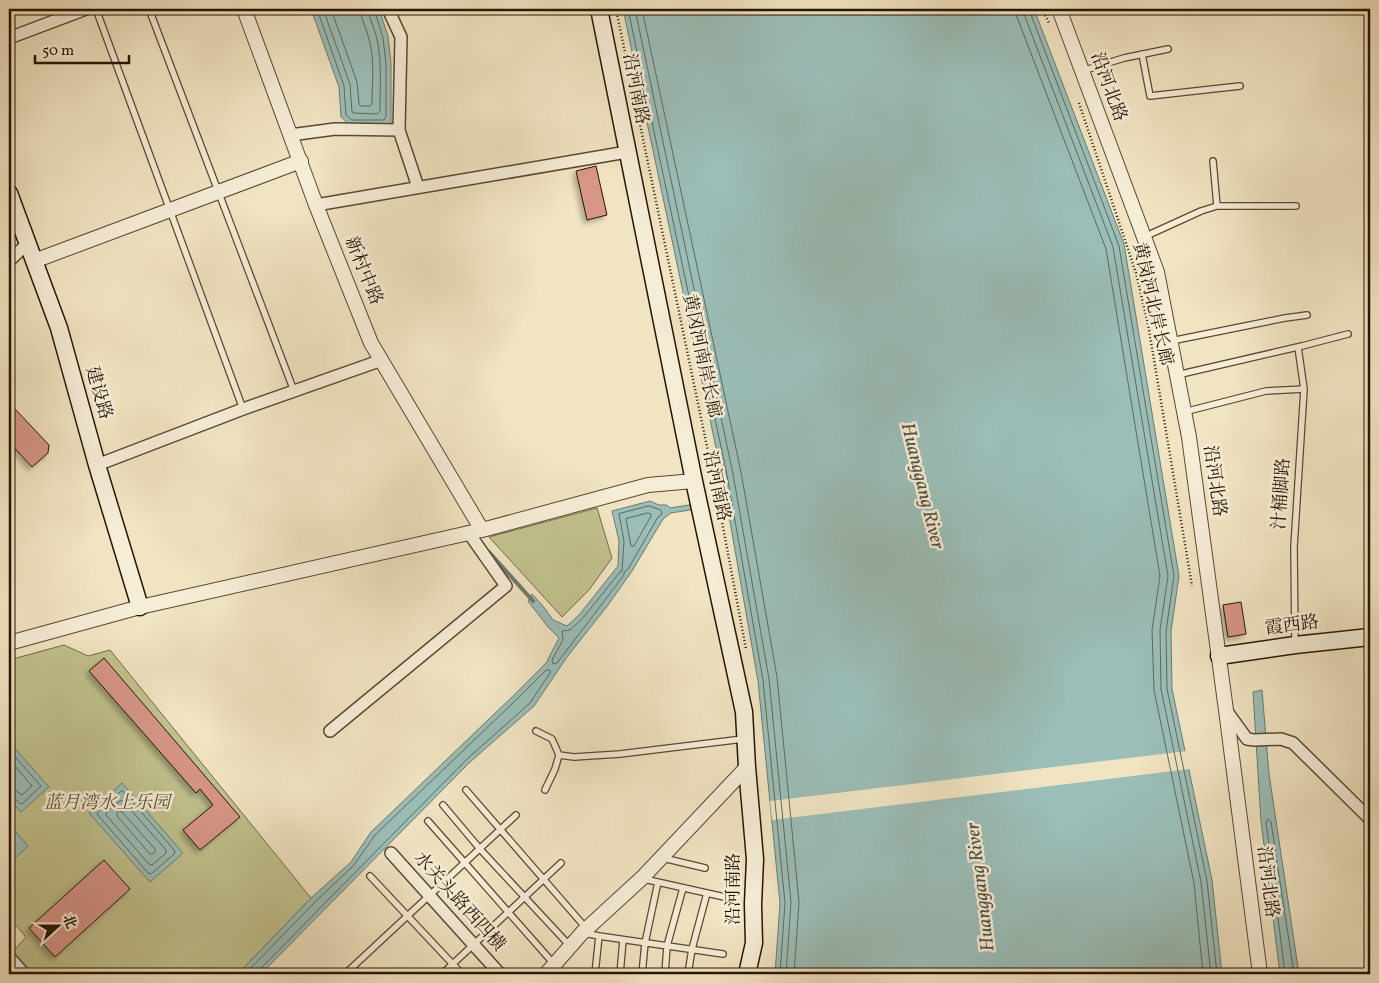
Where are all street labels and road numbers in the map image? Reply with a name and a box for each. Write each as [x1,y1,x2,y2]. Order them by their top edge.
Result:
street label: 沿河北路 [1084,49,1132,125]
street label: 沿河南路 [616,51,654,127]
street label: 新村中路 [338,233,388,309]
street label: 黄岗河北岸长廊 [1126,240,1178,368]
street label: 黄冈河南岸长廊 [676,292,726,420]
street label: 建设路 [79,364,117,422]
street label: 沿河北路 [1197,444,1231,518]
street label: 沿河南路 [696,448,736,524]
street label: 汁桶脚路 [1267,457,1297,531]
street label: 霞西路 [1264,610,1320,642]
street label: 沿河北路 [1250,845,1284,919]
street label: 水关头路西四横 [408,847,510,957]
street label: 沿河南路 [722,853,747,925]

